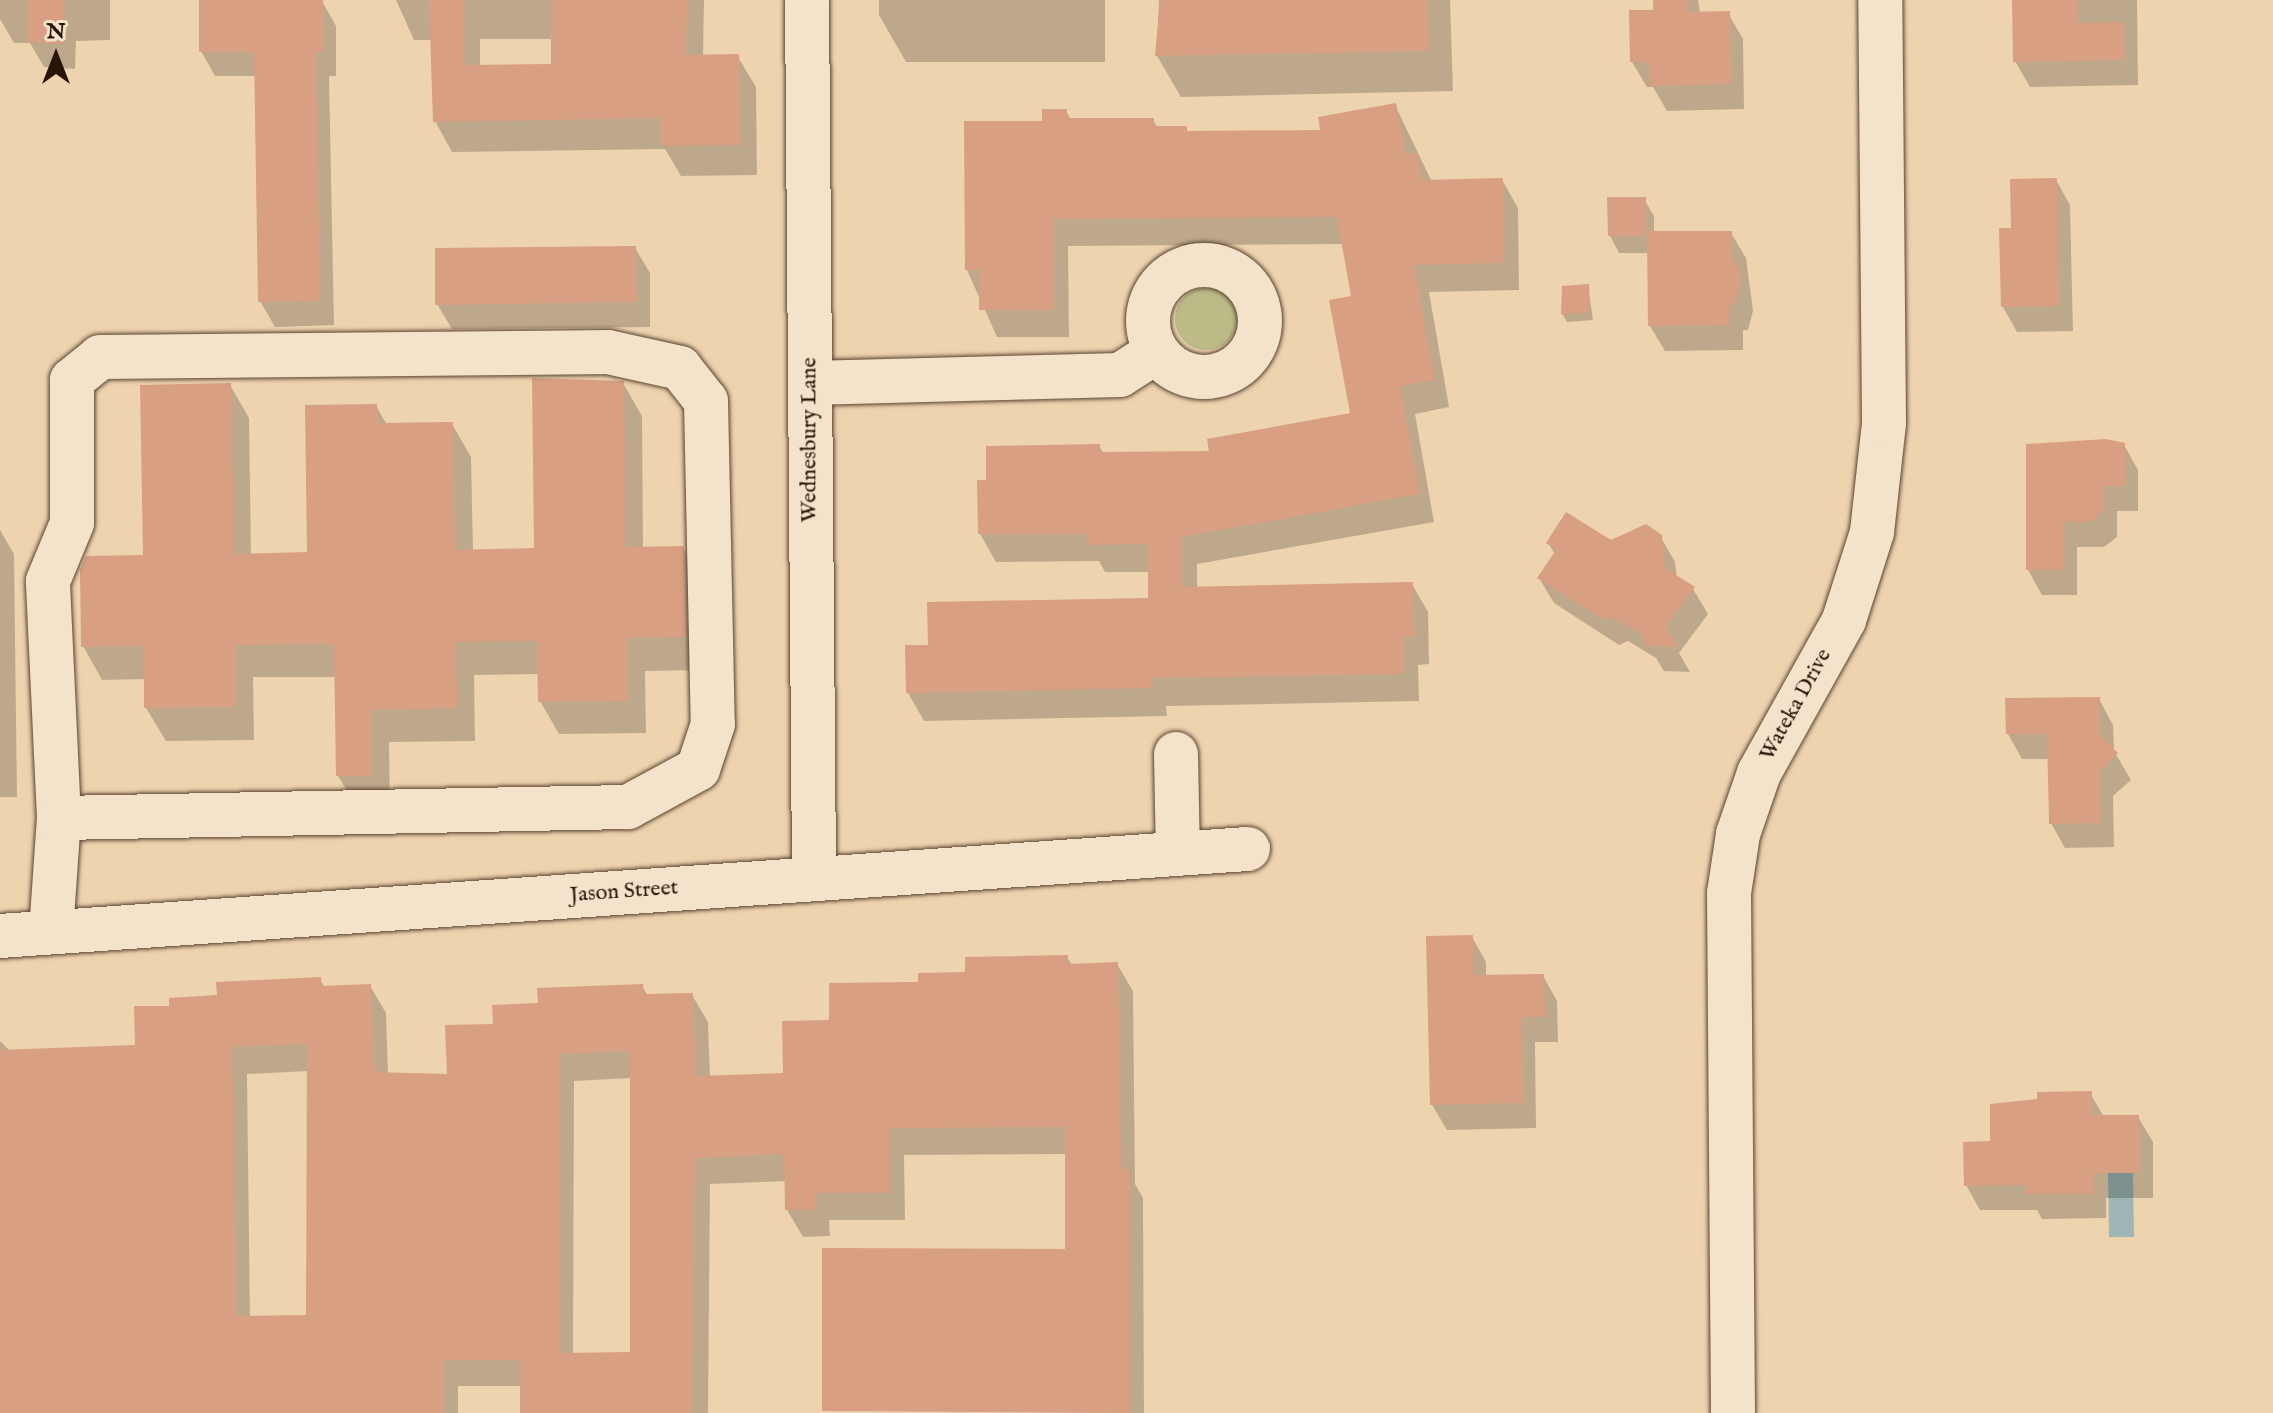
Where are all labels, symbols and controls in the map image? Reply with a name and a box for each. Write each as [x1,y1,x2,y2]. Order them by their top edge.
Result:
north arrow [16,16,96,96]
text: N [46,18,66,46]
street label: Wednesbury Lane [797,358,823,522]
street label: Wateka Drive [1754,644,1838,766]
street label: Jason Street [569,875,679,909]

